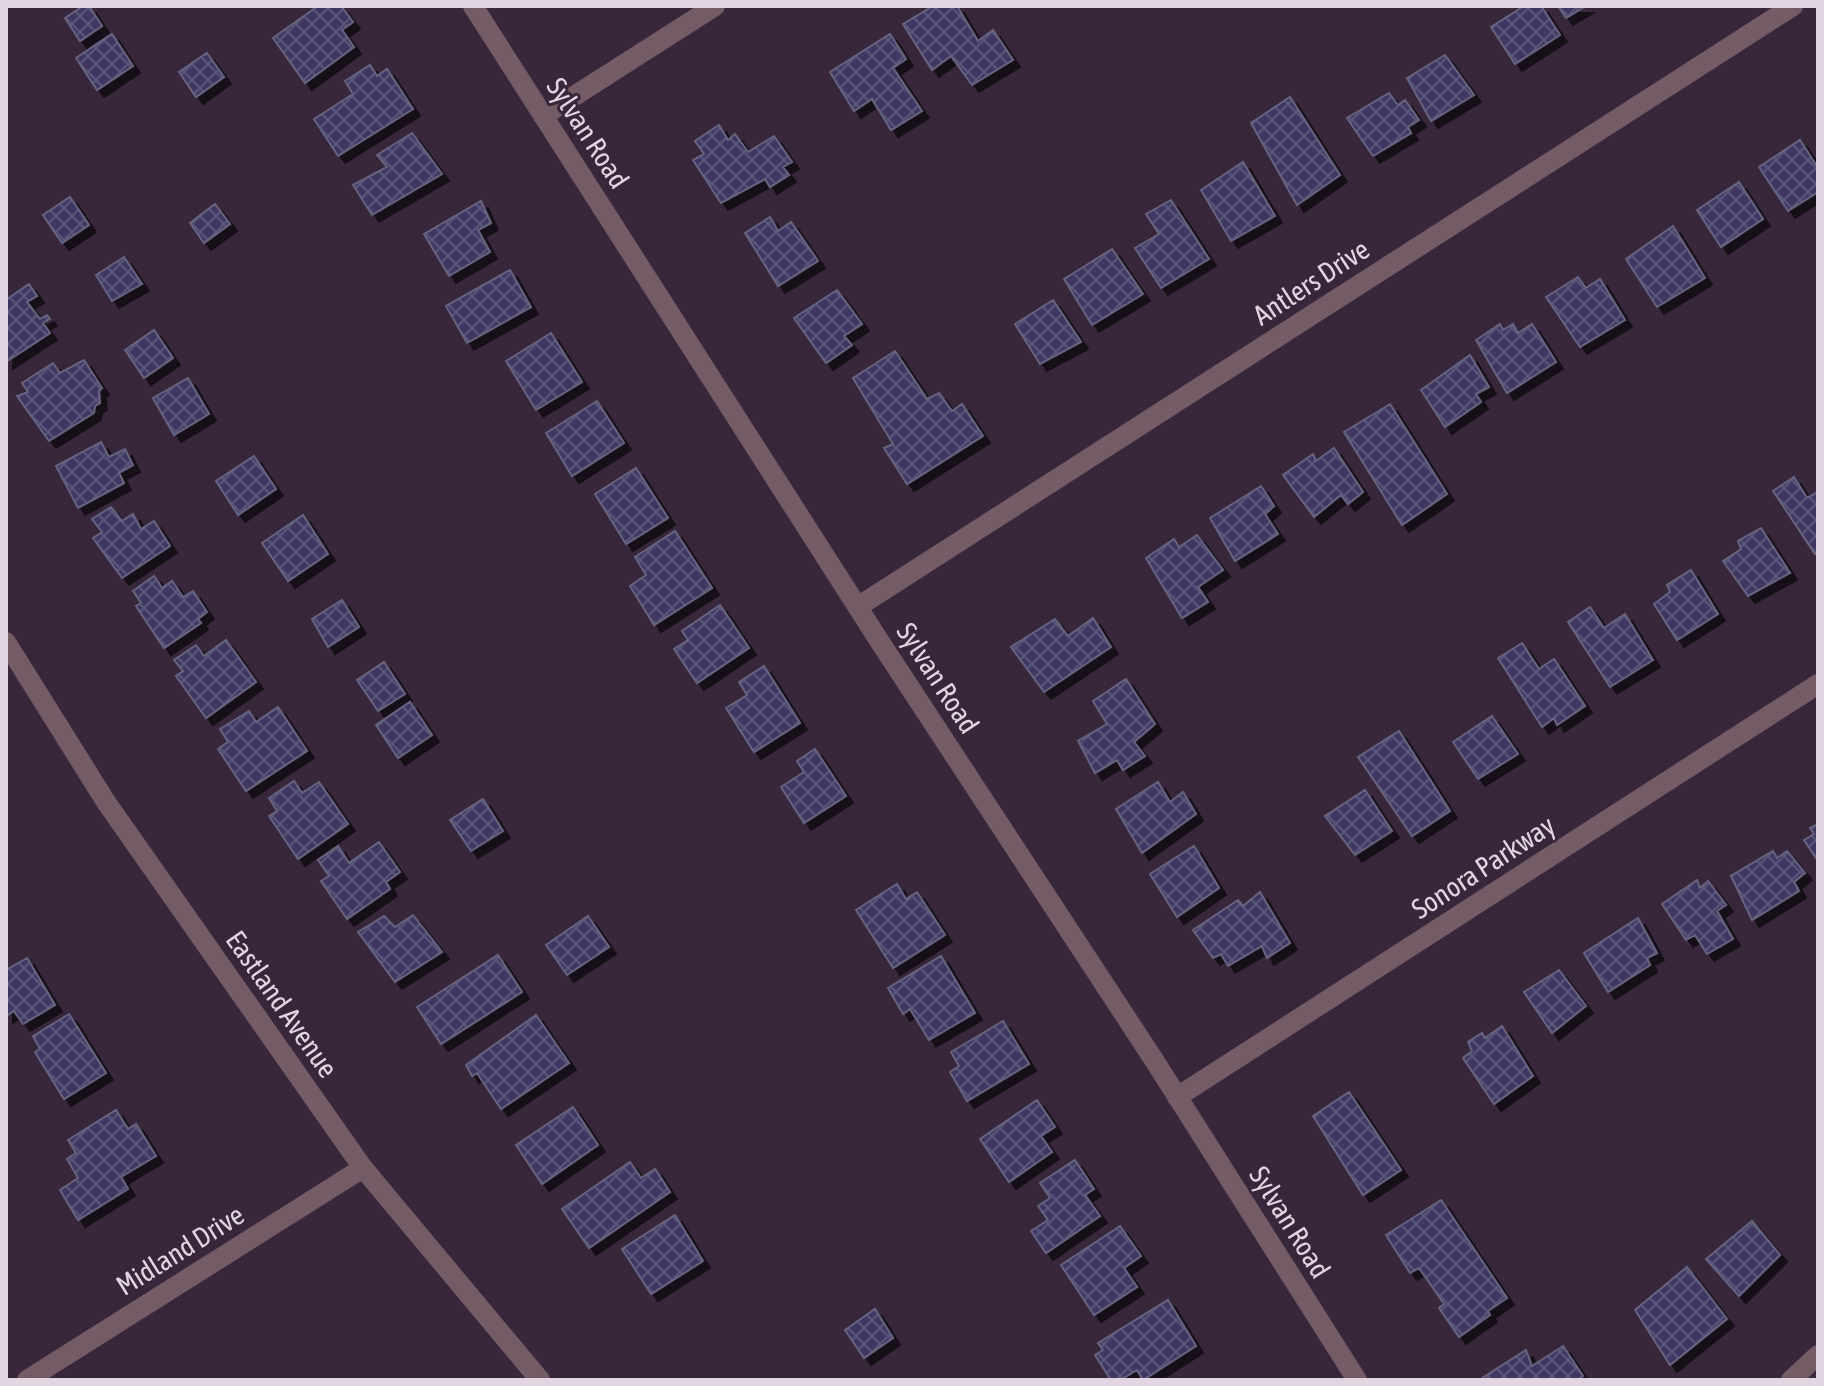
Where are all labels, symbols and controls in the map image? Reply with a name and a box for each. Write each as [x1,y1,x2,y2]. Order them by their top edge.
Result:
street label: Sylvan Road [540,72,636,194]
street label: Antlers Drive [1247,233,1375,331]
street label: Sylvan Road [890,617,986,739]
street label: Sonora Parkway [1406,809,1560,925]
street label: Eastland Avenue [220,925,344,1083]
street label: Sylvan Road [1243,1160,1337,1284]
street label: Midland Drive [110,1198,250,1302]

